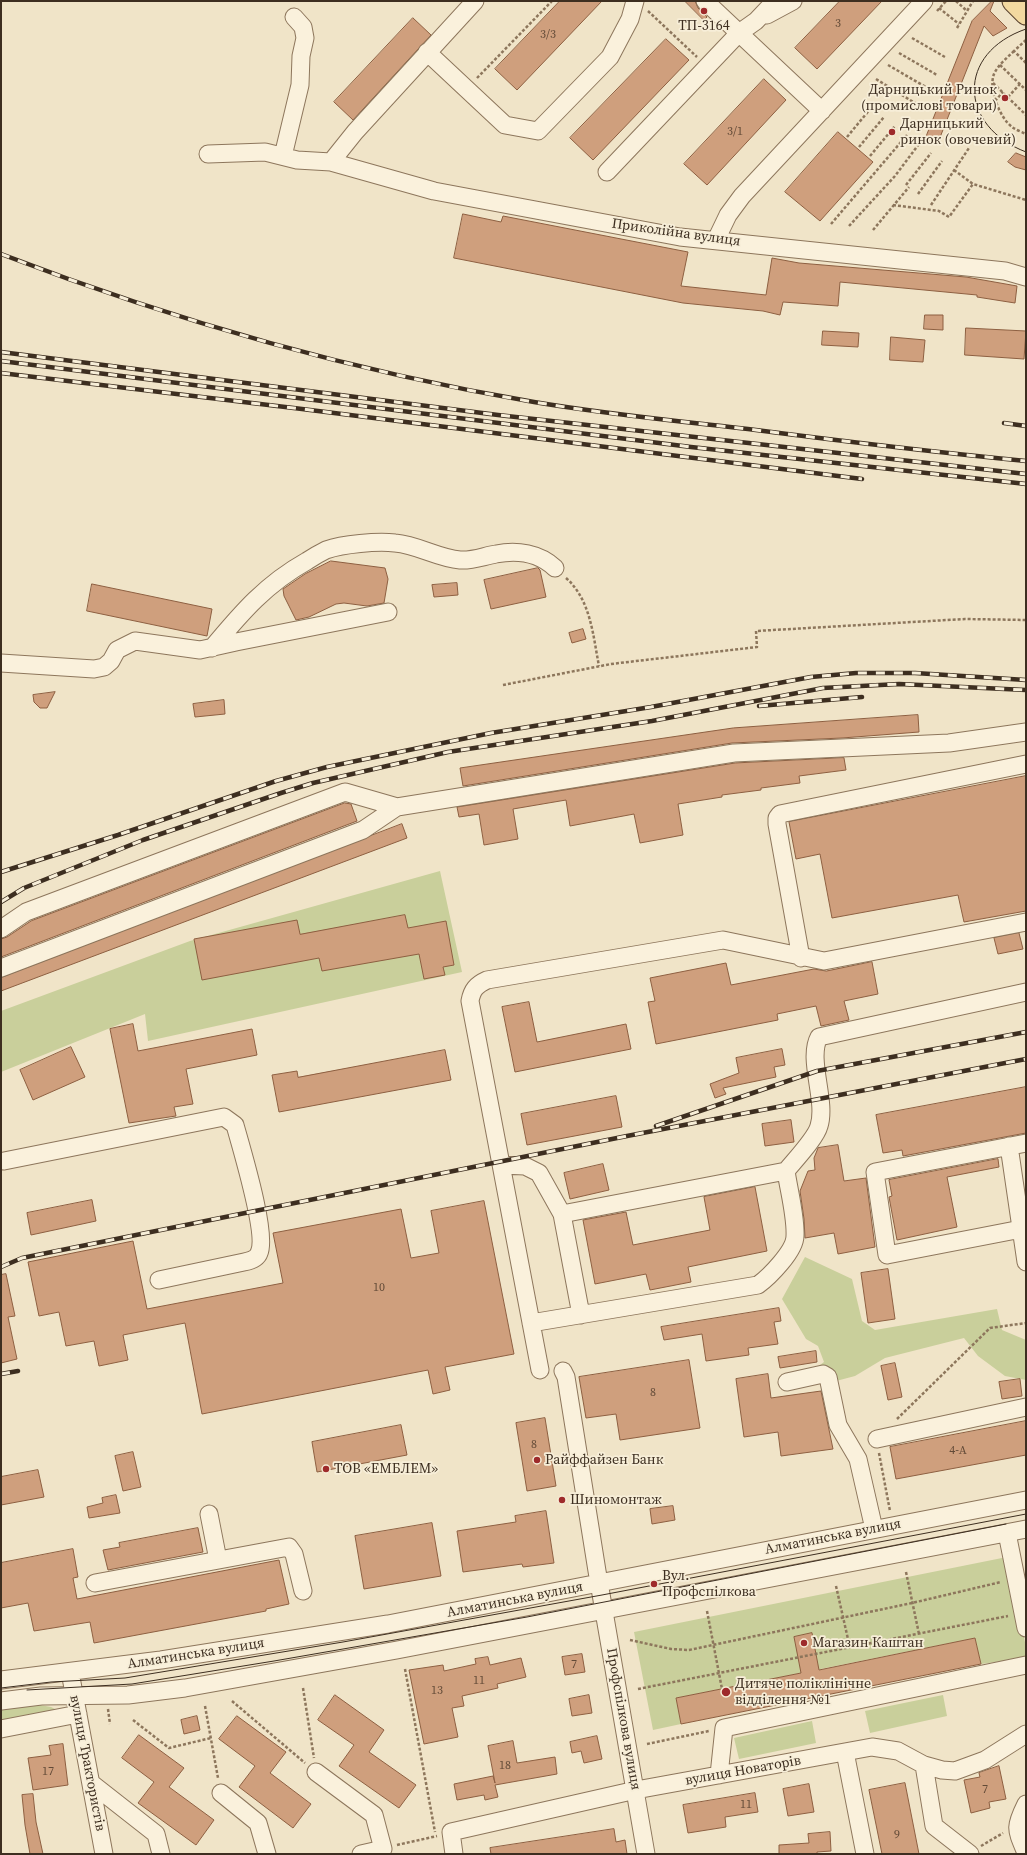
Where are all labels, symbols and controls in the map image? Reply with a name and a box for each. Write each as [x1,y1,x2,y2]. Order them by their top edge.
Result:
marker: ТП-3164 [699,6,709,16]
house number: 3 [835,17,841,31]
place label: ТП-3164 [678,18,730,34]
house number: 3/3 [540,28,556,42]
place label: Дарницький Ринок (промислові товари) [861,82,997,114]
marker: Дарницький Ринок (промислові товари) [1000,93,1010,103]
place label: Дарницький ринок (овочевий) [900,116,1016,148]
house number: 3/1 [727,125,743,139]
marker: Дарницький ринок (овочевий) [887,127,897,137]
street label: Приколійна вулиця [610,216,742,250]
house number: 10 [373,1281,385,1295]
house number: 8 [650,1386,656,1400]
house number: 8 [531,1438,537,1452]
house number: 4-А [949,1444,967,1458]
place label: Райффайзен Банк [545,1452,663,1468]
marker: Райффайзен Банк [532,1455,542,1465]
place label: ТОВ «ЕМБЛЕМ» [334,1461,438,1477]
marker: ТОВ «ЕМБЛЕМ» [321,1464,331,1474]
place label: Шиномонтаж [570,1492,662,1508]
marker: Шиномонтаж [557,1495,567,1505]
street label: Алматинська вулиця [763,1516,903,1558]
place label: Вул. Профспілкова [662,1568,756,1600]
street label: Алматинська вулиця [445,1579,585,1621]
marker: Вул. Профспілкова [649,1579,659,1589]
street label: Алматинська вулиця [126,1635,266,1673]
place label: Магазин Каштан [812,1635,923,1651]
marker: Магазин Каштан [799,1638,809,1648]
street label: Профспілкова вулиця [602,1647,644,1791]
house number: 7 [571,1658,577,1672]
house number: 11 [473,1674,485,1688]
place label: Дитяче поліклінічне відділення №1 [735,1676,871,1708]
house number: 13 [431,1684,443,1698]
marker: Дитяче поліклінічне відділення №1 [720,1686,732,1698]
street label: вулиця Трактористів [66,1694,108,1832]
street label: вулиця Новаторів [684,1753,802,1789]
house number: 18 [499,1759,511,1773]
house number: 17 [42,1765,54,1779]
house number: 7 [982,1783,988,1797]
house number: 11 [740,1798,752,1812]
house number: 9 [894,1828,900,1842]

